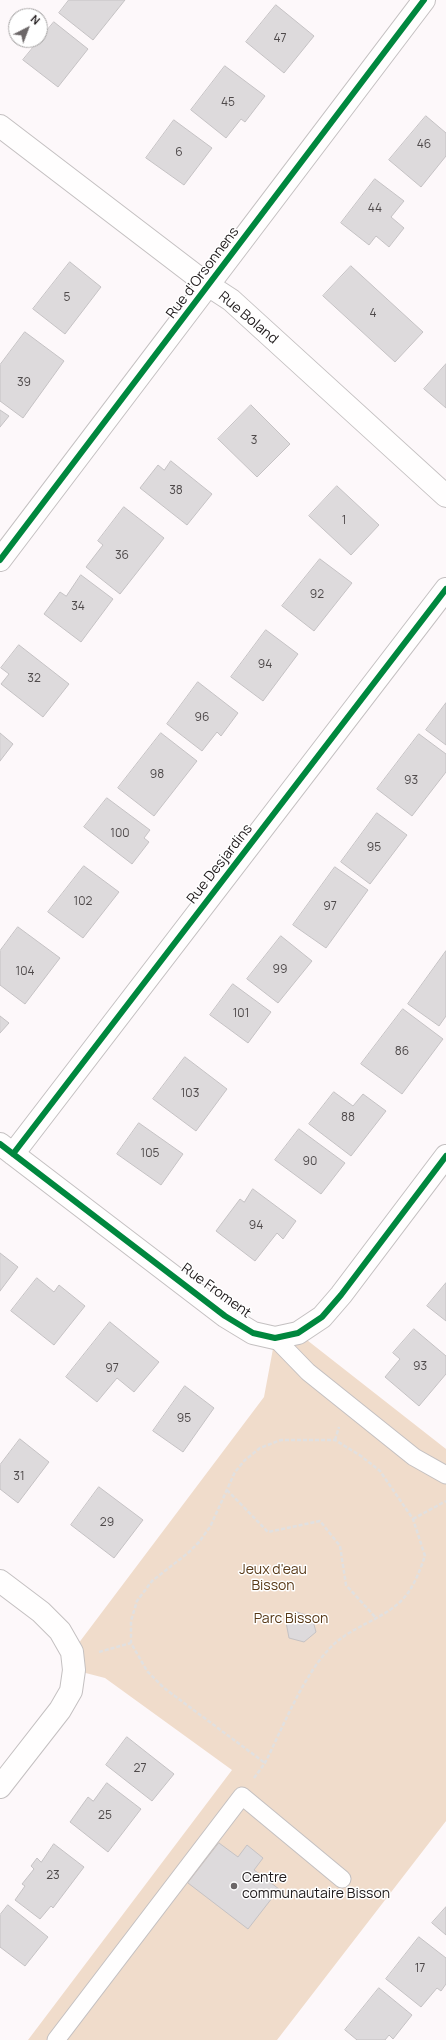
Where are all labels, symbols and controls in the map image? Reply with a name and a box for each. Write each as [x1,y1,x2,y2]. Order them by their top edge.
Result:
north arrow [8,8,48,48]
text: N [28,11,44,28]
house number: 47 [273,32,287,46]
house number: 45 [221,96,235,110]
house number: 46 [417,138,431,152]
house number: 6 [175,146,183,160]
house number: 44 [368,202,382,216]
street label: Rue d'Orsonnens [163,224,243,322]
street label: Rue Boland [215,288,281,348]
house number: 5 [64,291,70,305]
house number: 4 [369,307,377,321]
house number: 39 [17,376,31,390]
house number: 3 [251,434,257,448]
house number: 38 [169,484,183,498]
house number: 1 [342,514,346,528]
house number: 36 [115,549,129,563]
house number: 92 [310,588,324,602]
house number: 34 [71,600,85,614]
house number: 94 [258,658,272,672]
house number: 32 [27,672,41,686]
house number: 96 [195,711,209,725]
house number: 98 [150,768,164,782]
house number: 93 [404,774,418,788]
street label: Rue Desjardins [184,821,256,907]
house number: 100 [110,827,130,841]
house number: 95 [367,841,381,855]
house number: 102 [74,895,92,909]
house number: 97 [323,900,337,914]
house number: 99 [273,963,287,977]
house number: 104 [15,965,35,979]
house number: 101 [233,1007,249,1021]
house number: 86 [395,1045,409,1059]
house number: 103 [181,1087,199,1101]
house number: 88 [341,1111,355,1125]
house number: 105 [141,1147,159,1161]
house number: 90 [303,1155,317,1169]
house number: 94 [249,1219,263,1233]
street label: Rue Froment [178,1260,254,1322]
house number: 93 [413,1360,427,1374]
house number: 97 [105,1362,119,1376]
house number: 95 [177,1412,191,1426]
house number: 31 [13,1470,25,1484]
house number: 29 [100,1516,114,1530]
park label: Jeux d'eau Bisson [239,1562,307,1594]
park label: Parc Bisson [254,1611,328,1627]
house number: 27 [134,1762,146,1776]
house number: 25 [98,1809,112,1823]
house number: 23 [46,1869,60,1883]
place label: Centre communautaire Bisson [242,1870,390,1902]
marker: Centre communautaire Bisson [229,1881,239,1891]
house number: 17 [415,1962,425,1976]

